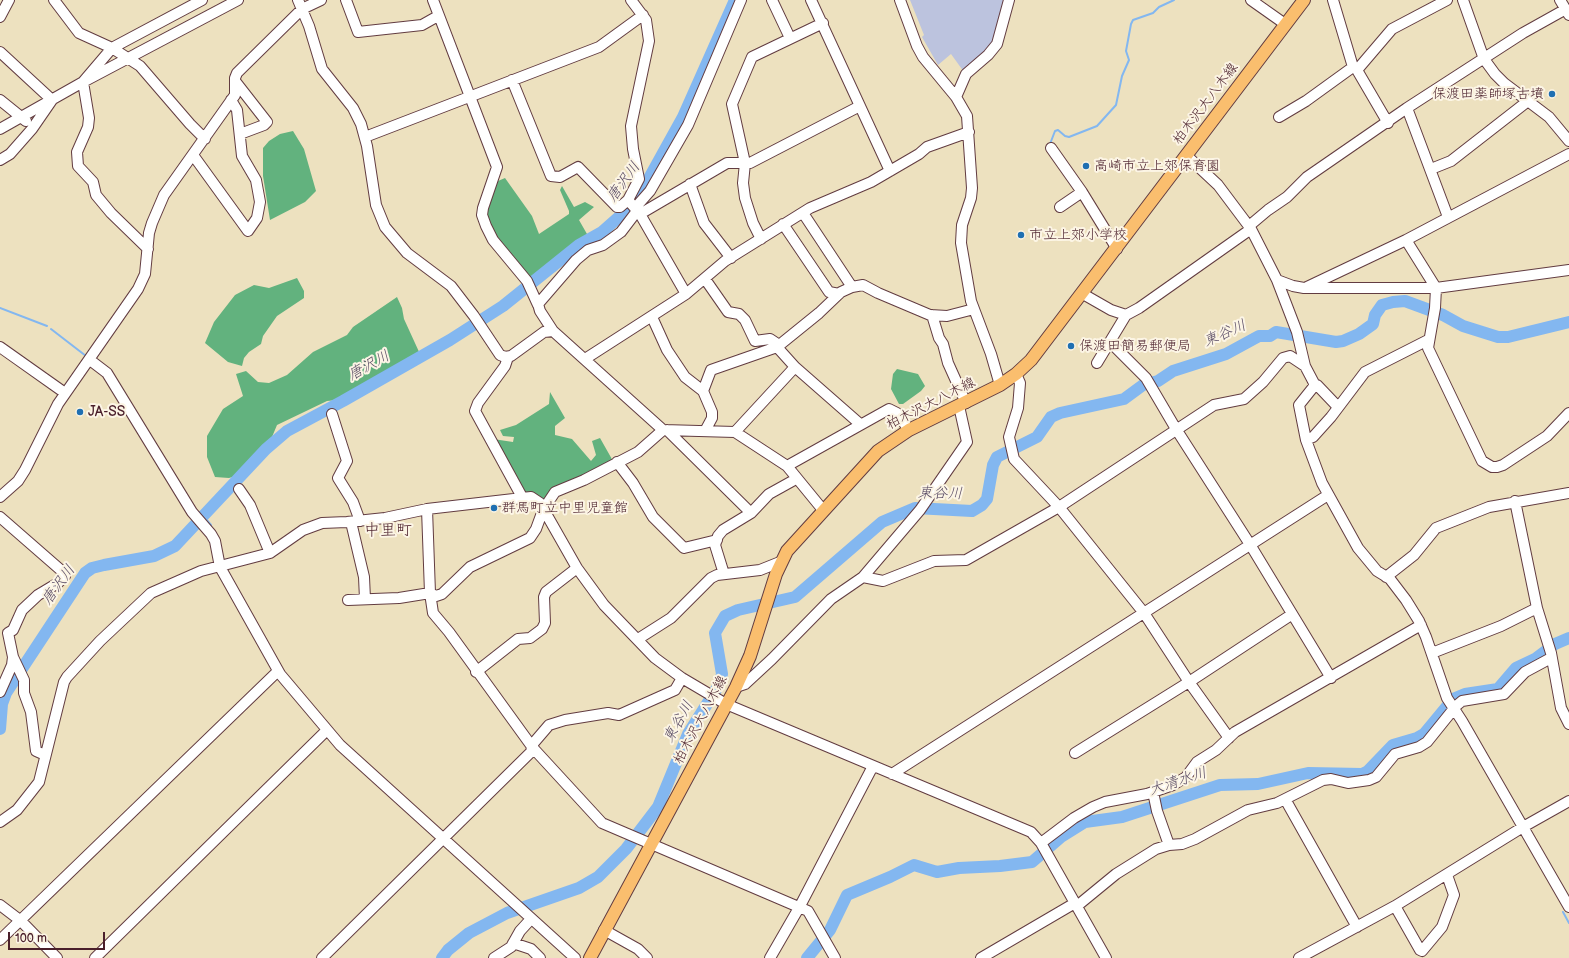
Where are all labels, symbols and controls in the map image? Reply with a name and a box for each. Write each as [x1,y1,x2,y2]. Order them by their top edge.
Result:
street label: 柏木沢大八木線 [1170,60,1242,148]
place label: 保渡田薬師塚古墳 [1432,86,1544,102]
marker: 保渡田薬師塚古墳 [1547,89,1557,99]
place label: 高崎市立上郊保育園 [1094,158,1220,174]
water label: 唐沢川 [603,159,645,205]
marker: 高崎市立上郊保育園 [1081,161,1091,171]
place label: 市立上郊小学校 [1029,227,1127,243]
marker: 市立上郊小学校 [1016,230,1026,240]
water label: 東谷川 [1201,317,1249,351]
place label: 保渡田簡易郵便局 [1079,338,1191,354]
marker: 保渡田簡易郵便局 [1066,341,1076,351]
water label: 唐沢川 [345,347,393,385]
street label: 柏木沢大八木線 [884,374,978,434]
place label: JA-SS [88,404,125,420]
marker: JA-SS [75,407,85,417]
water label: 東谷川 [917,485,963,503]
place label: 群馬町立中里児童館 [502,500,628,516]
marker: 群馬町立中里児童館 [489,503,499,513]
district label: 中里町 [364,521,412,541]
water label: 唐沢川 [38,562,80,608]
street label: 柏木沢大八木線 [671,673,731,767]
water label: 東谷川 [660,698,698,746]
water label: 大清水川 [1147,764,1209,800]
scale bar [10,924,107,950]
text: 100 m [15,931,47,946]

